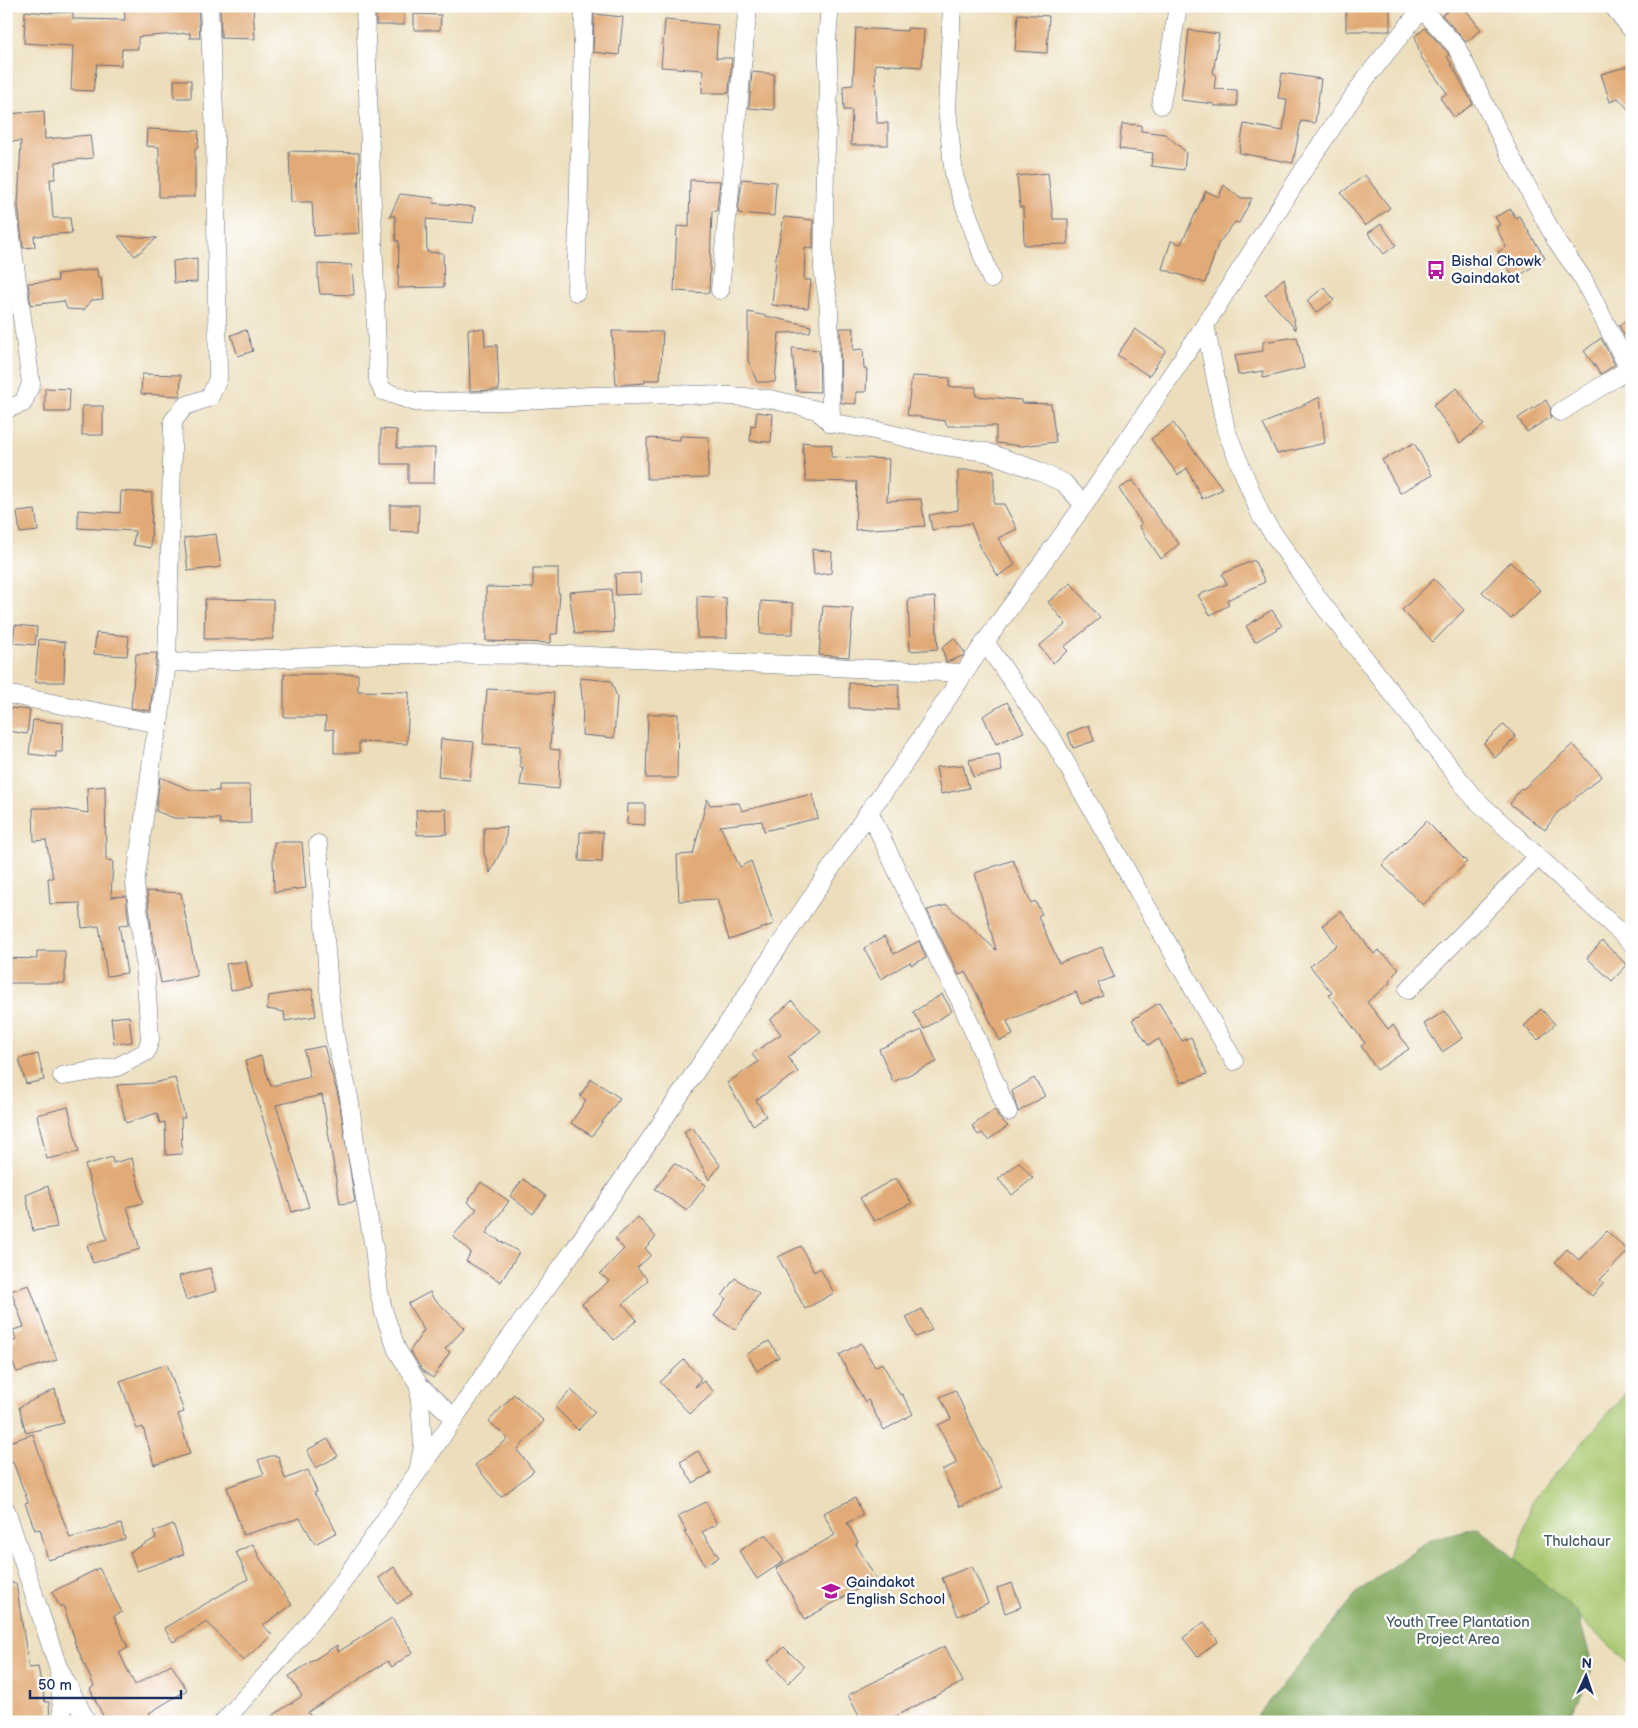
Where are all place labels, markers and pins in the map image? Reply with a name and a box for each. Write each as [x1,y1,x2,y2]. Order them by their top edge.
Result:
place label: Bishal Chowk Gaindakot [1451,252,1542,288]
bus stop icon: Bishal Chowk Gaindakot [1425,259,1447,281]
place label: Gaindakot English School [846,1573,945,1609]
school or university icon: Gaindakot English School [820,1580,842,1602]

